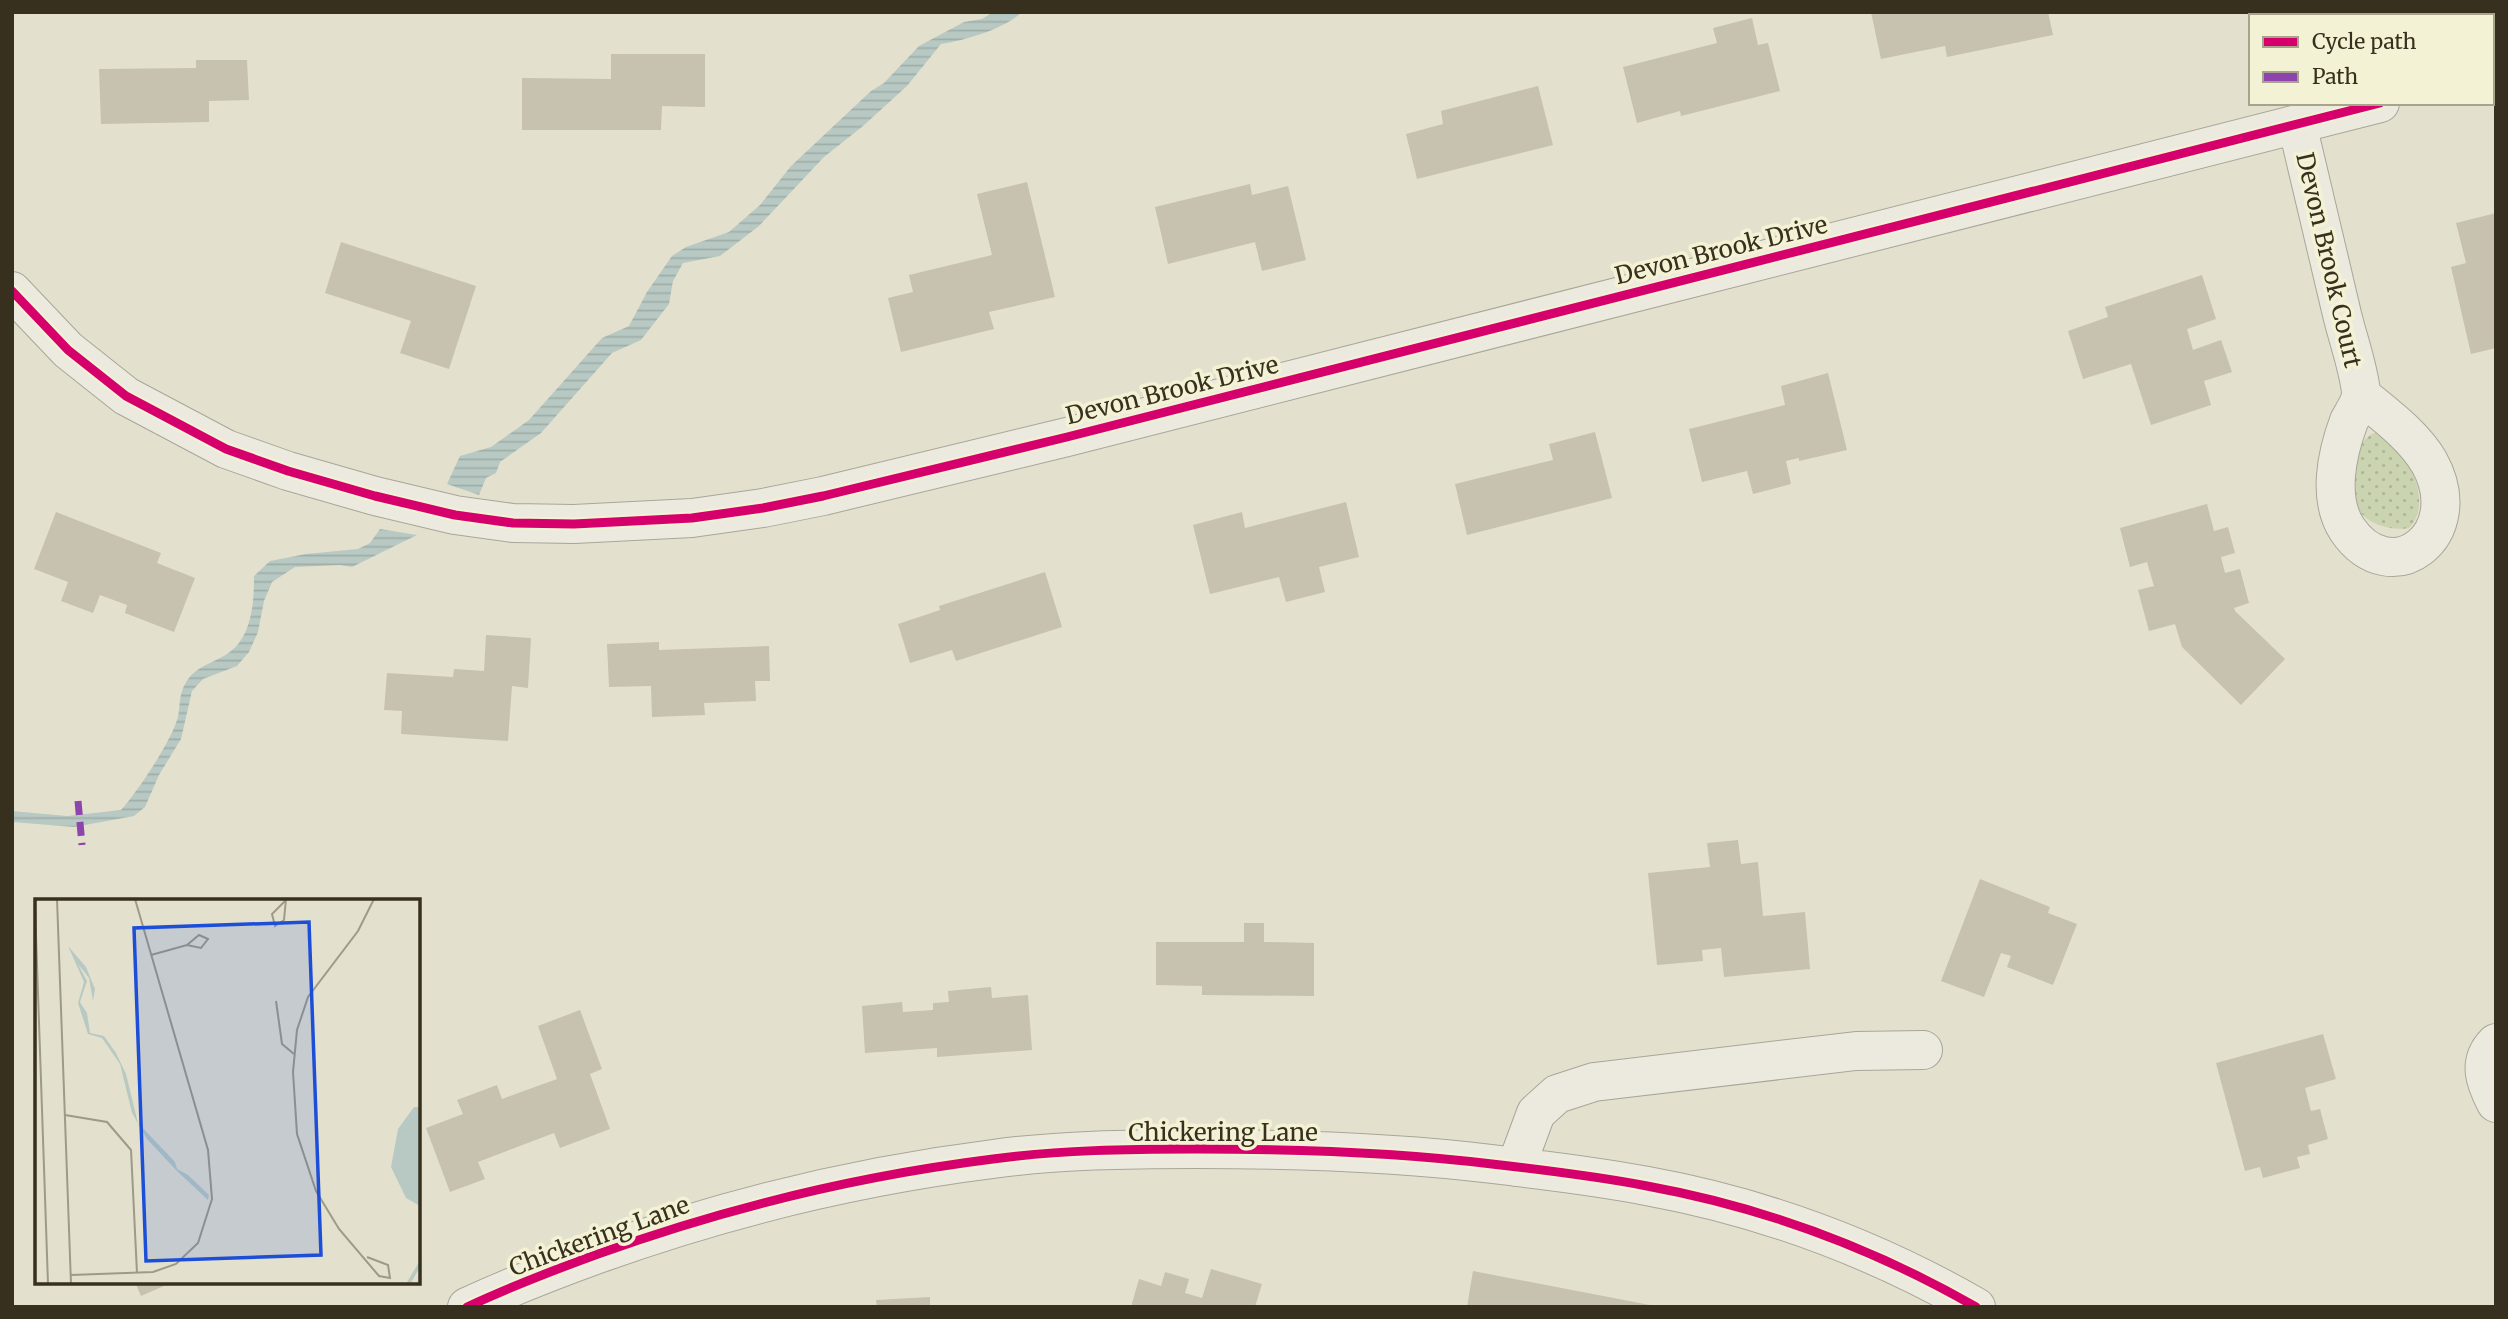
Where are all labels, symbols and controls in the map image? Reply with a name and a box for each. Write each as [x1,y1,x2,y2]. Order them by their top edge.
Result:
legend [2249,14,2494,105]
text: Cycle path [2312,28,2416,55]
text: Path [2312,63,2358,90]
street label: Devon Brook Court [2289,149,2369,371]
street label: Devon Brook Drive [1612,209,1830,291]
street label: Devon Brook Drive [1063,349,1281,431]
inset map [35,899,420,1284]
street label: Chickering Lane [1128,1117,1318,1148]
street label: Chickering Lane [505,1189,693,1283]

